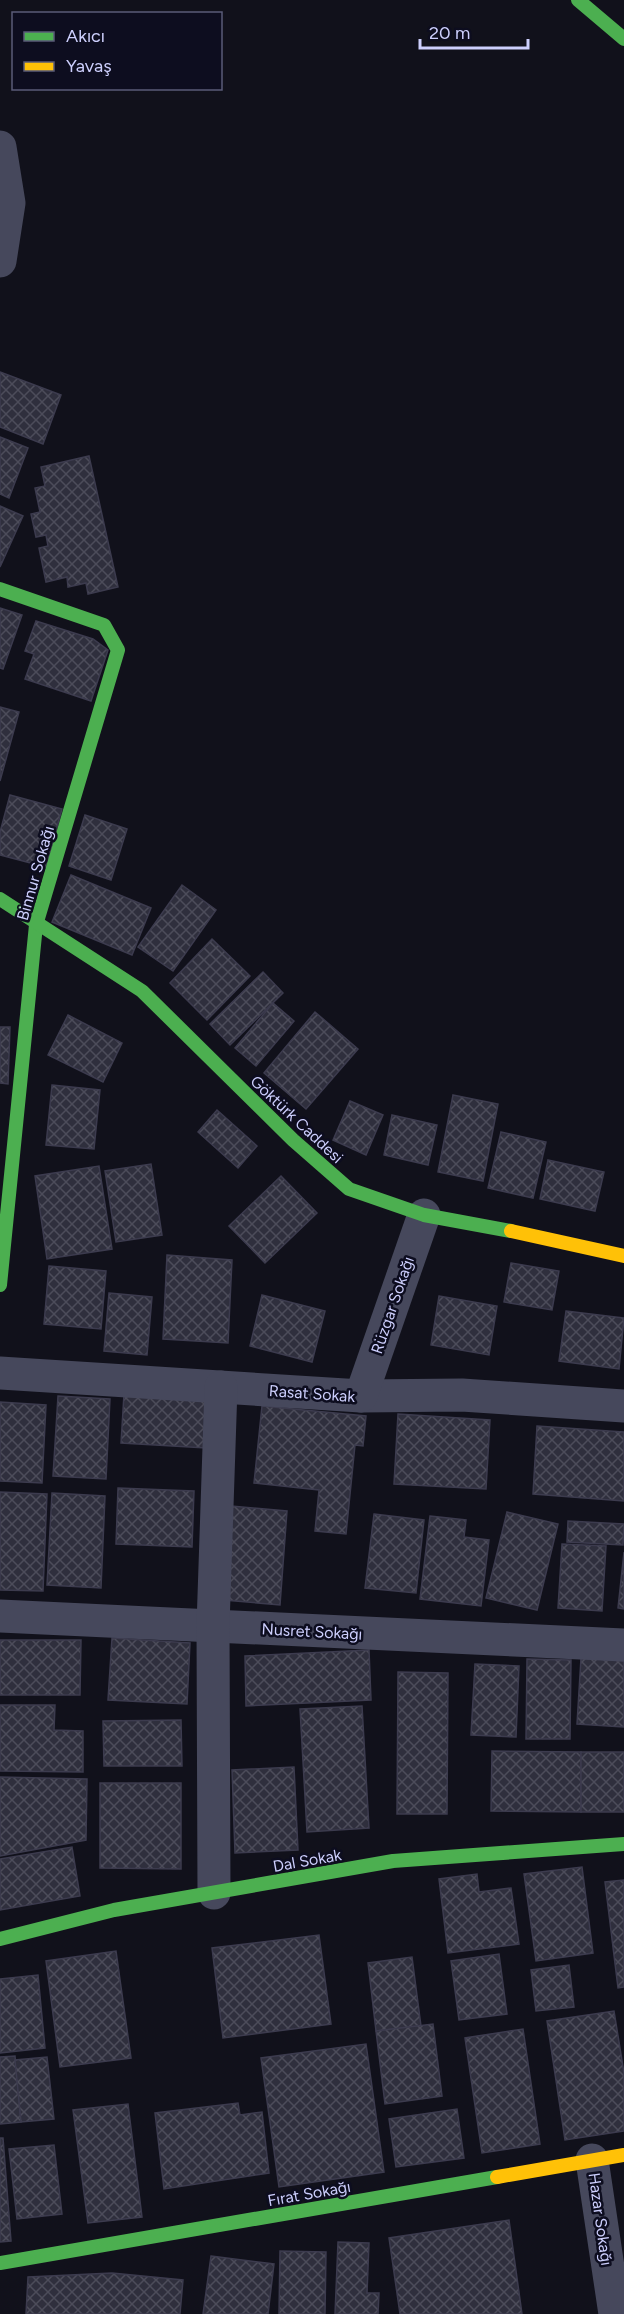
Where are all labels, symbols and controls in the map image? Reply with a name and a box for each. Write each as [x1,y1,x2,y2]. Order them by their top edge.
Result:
legend [12,12,222,90]
scale bar [420,12,528,50]
text: 20 m [429,22,470,44]
text: Akıcı [66,25,105,47]
text: Yavaş [66,55,112,77]
street label: Binnur Sokağı [13,824,58,923]
street label: Göktürk Caddesi [246,1072,347,1167]
street label: Rüzgar Sokağı [367,1254,418,1356]
street label: Rasat Sokak [268,1381,356,1406]
street label: Nusret Sokağı [261,1619,363,1644]
street label: Dal Sokak [271,1845,343,1876]
street label: Hazar Sokağı [585,2171,616,2267]
street label: Fırat Sokağı [266,2177,352,2210]

